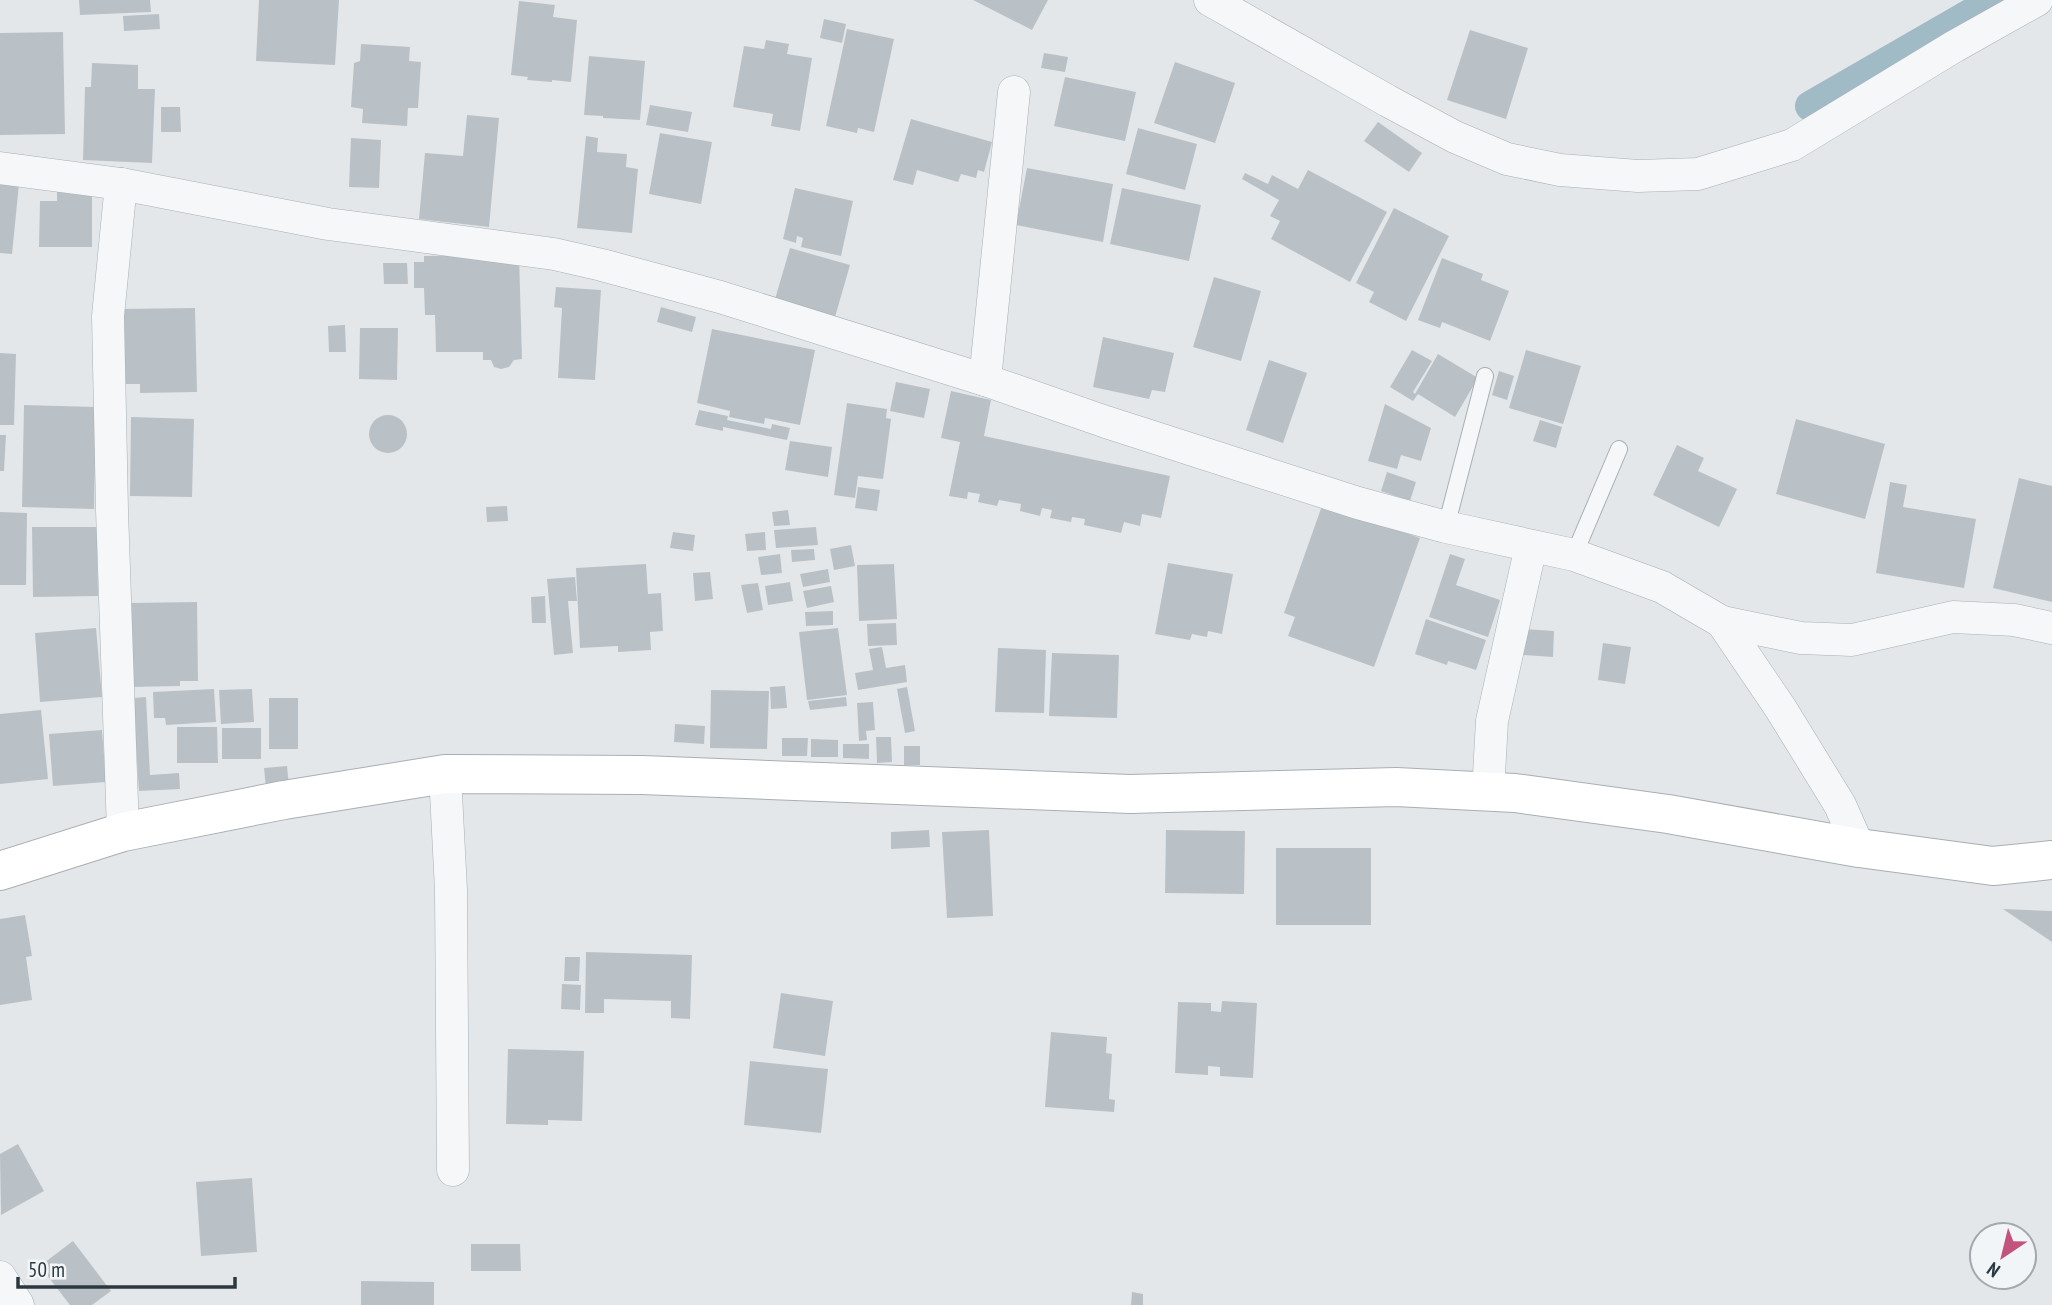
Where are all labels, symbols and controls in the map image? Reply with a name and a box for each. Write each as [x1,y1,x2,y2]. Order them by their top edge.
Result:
north arrow [1968,1221,2038,1291]
scale bar [18,1246,234,1290]
text: 50 m [28,1256,65,1283]
text: N [1982,1257,2004,1283]

